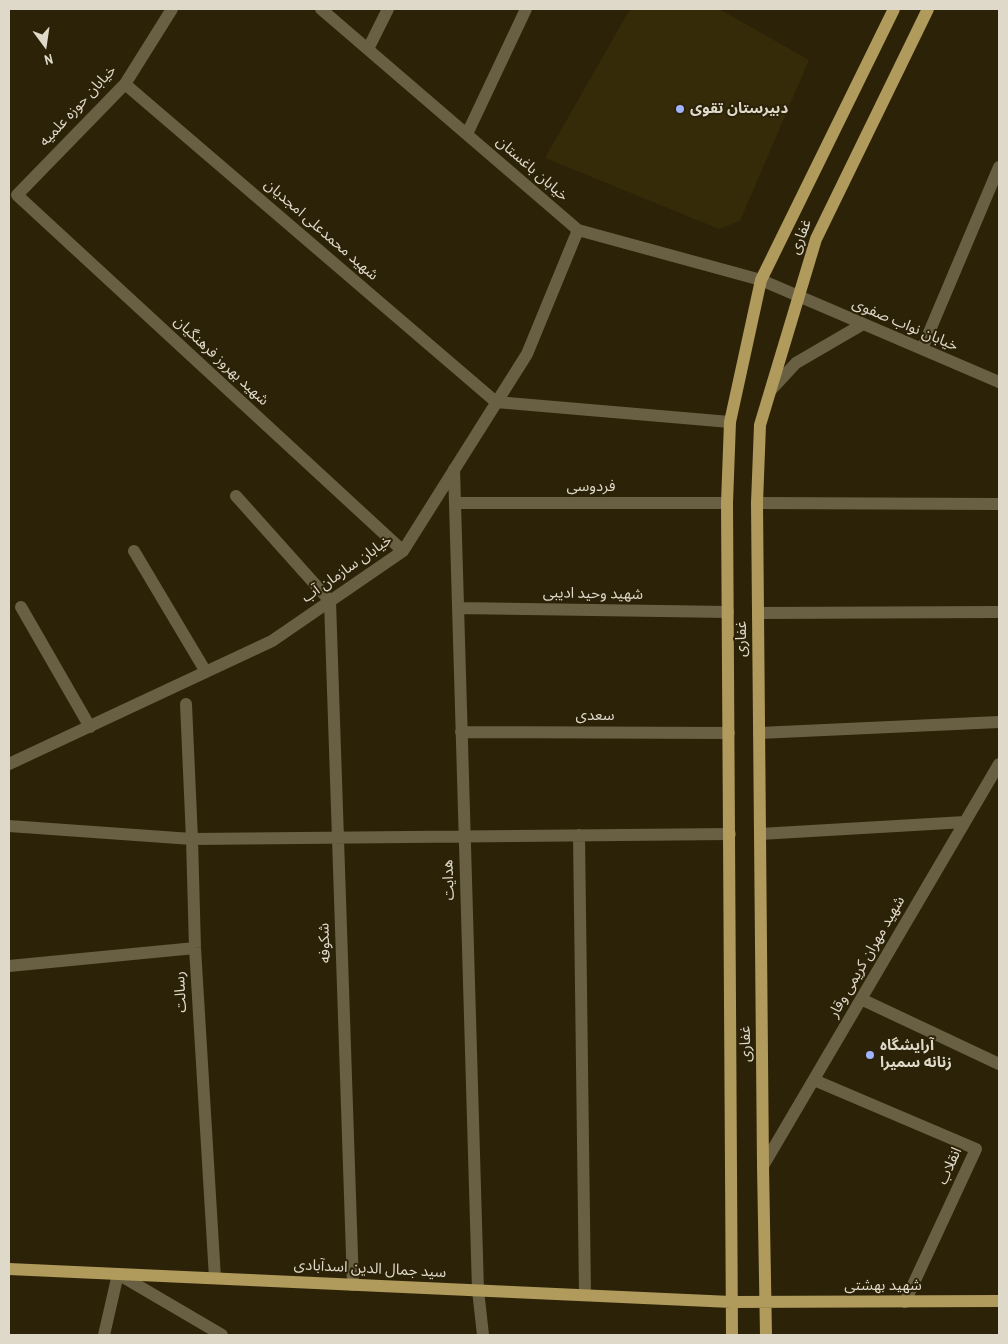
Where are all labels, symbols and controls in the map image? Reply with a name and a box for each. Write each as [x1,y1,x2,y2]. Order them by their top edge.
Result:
north arrow [20,20,70,70]
text: N [42,50,55,69]
street label: خیابان حوزه علمیه [36,62,120,150]
place label: دبیرستان تقوی [690,100,788,118]
marker: دبیرستان تقوی [674,103,686,115]
street label: خیابان باغستان [492,133,572,205]
street label: شهید محمدعلی امجدیان [260,176,382,284]
street label: غفاری [786,217,816,257]
street label: خیابان نواب صفوی [849,295,961,355]
street label: شهید بهروز فرهنگیان [170,312,272,410]
street label: فردوسی [567,478,615,496]
street label: خیابان سازمان آب [298,531,396,607]
street label: شهید وحید ادیبی [543,584,643,604]
street label: غفاری [733,621,751,657]
street label: سعدی [576,707,614,725]
street label: هدایت [439,859,459,901]
street label: شهید مهران کریمی وقار [825,893,909,1021]
street label: شکوفه [315,922,335,964]
street label: رسالت [171,971,191,1013]
street label: غفاری [737,1026,755,1062]
place label: آرایشگاه زنانه سمیرا [880,1037,952,1072]
marker: آرایشگاه زنانه سمیرا [864,1049,876,1061]
street label: انقلاب [934,1145,966,1187]
street label: سید جمال الدین اسدآبادی [293,1256,447,1282]
street label: شهید بهشتی [844,1277,922,1295]

